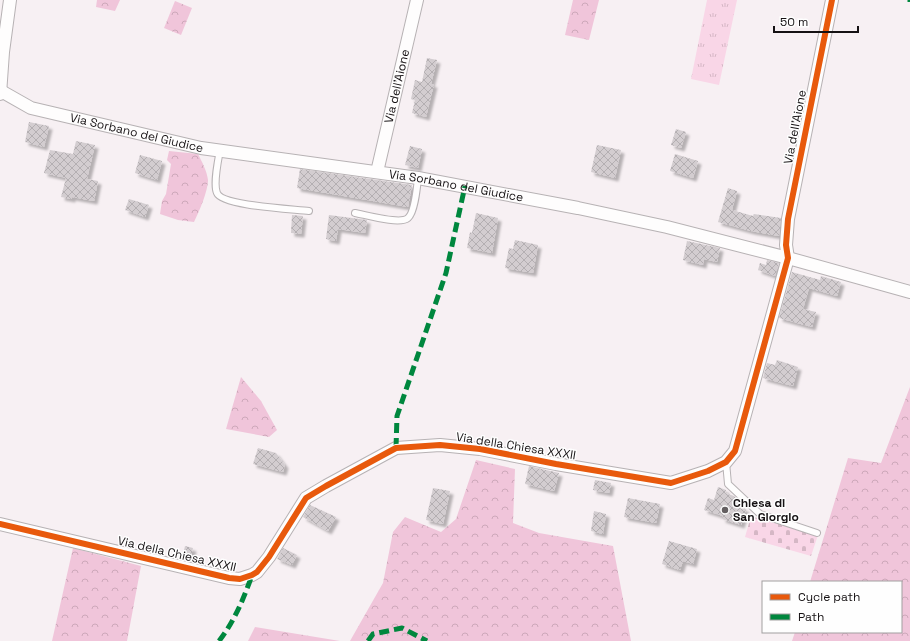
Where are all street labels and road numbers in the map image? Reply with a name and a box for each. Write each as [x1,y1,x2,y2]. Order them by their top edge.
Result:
street label: Via dell'Aione [381,48,413,125]
street label: Via dell'Aione [780,88,810,166]
street label: Via Sorbano del Giudice [68,109,205,156]
street label: Via Sorbano del Giudice [388,166,525,206]
street label: Via della Chiesa XXXII [455,429,577,463]
street label: Via della Chiesa XXXII [116,533,238,575]

